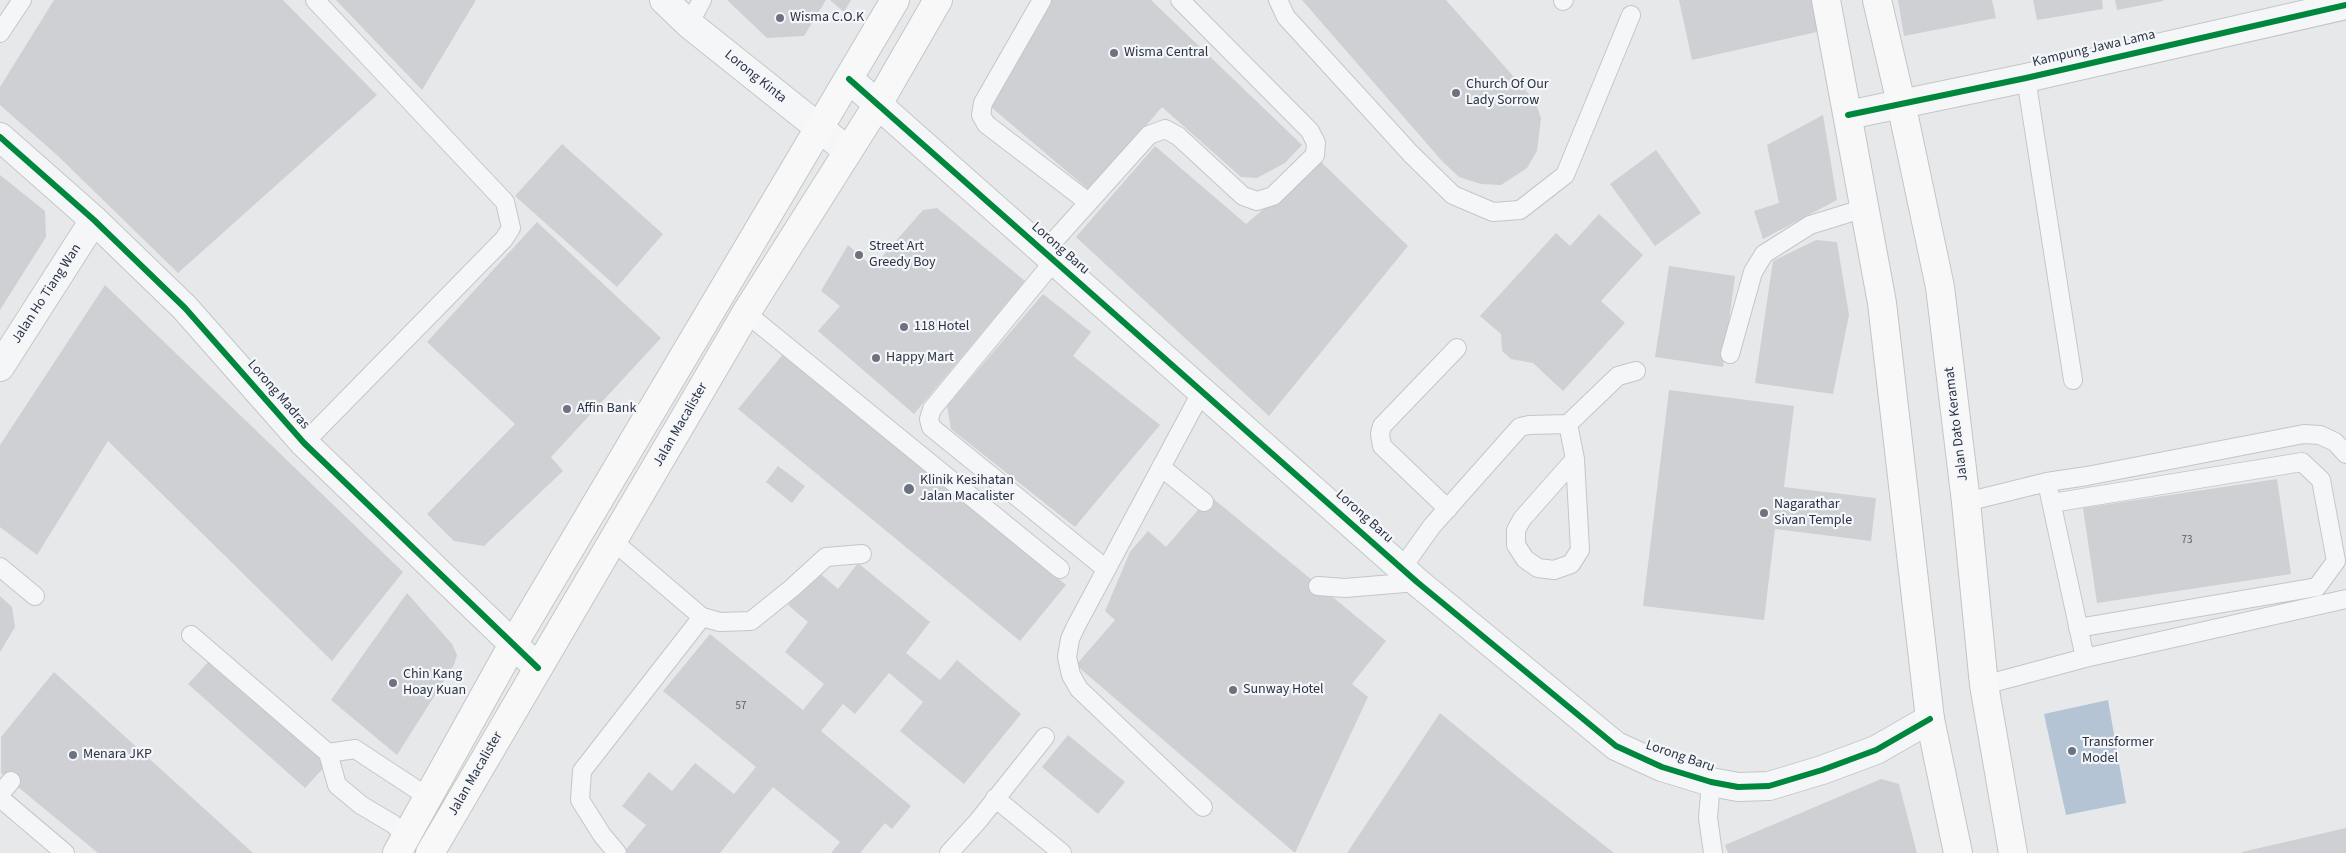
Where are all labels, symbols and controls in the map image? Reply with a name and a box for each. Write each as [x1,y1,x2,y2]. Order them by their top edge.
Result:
place label: Wisma C.O.K [790,10,864,26]
marker: Wisma C.O.K [774,12,786,24]
street label: Kampung Jawa Lama [2031,27,2157,71]
place label: Wisma Central [1124,45,1208,61]
street label: Lorong Kinta [721,47,789,107]
marker: Wisma Central [1108,47,1120,59]
place label: Church Of Our Lady Sorrow [1466,77,1549,110]
marker: Church Of Our Lady Sorrow [1450,87,1462,99]
street label: Lorong Baru [1027,219,1093,279]
place label: Street Art Greedy Boy [869,239,936,272]
street label: Jalan Ho Tiang Wan [9,241,85,347]
marker: Street Art Greedy Boy [853,249,865,261]
place label: 118 Hotel [914,319,969,335]
marker: 118 Hotel [898,321,910,333]
place label: Happy Mart [886,350,954,366]
marker: Happy Mart [870,352,882,364]
street label: Lorong Madras [243,357,313,433]
street label: Jalan Dato Keramat [1942,366,1972,482]
street label: Jalan Macalister [650,380,712,470]
place label: Affin Bank [577,401,636,417]
marker: Affin Bank [561,403,573,415]
place label: Klinik Kesihatan Jalan Macalister [920,473,1014,506]
marker: Klinik Kesihatan Jalan Macalister [902,482,916,496]
street label: Lorong Baru [1332,487,1396,547]
place label: Nagarathar Sivan Temple [1774,497,1852,530]
marker: Nagarathar Sivan Temple [1758,507,1770,519]
house number: 73 [2182,534,2192,548]
place label: Chin Kang Hoay Kuan [403,667,466,700]
marker: Chin Kang Hoay Kuan [387,677,399,689]
place label: Sunway Hotel [1243,682,1324,698]
marker: Sunway Hotel [1227,684,1239,696]
house number: 57 [736,700,746,714]
street label: Jalan Macalister [445,729,507,819]
place label: Transformer Model [2082,735,2154,768]
street label: Lorong Baru [1643,737,1717,777]
marker: Transformer Model [2066,745,2078,757]
place label: Menara JKP [83,747,152,763]
marker: Menara JKP [67,749,79,761]

